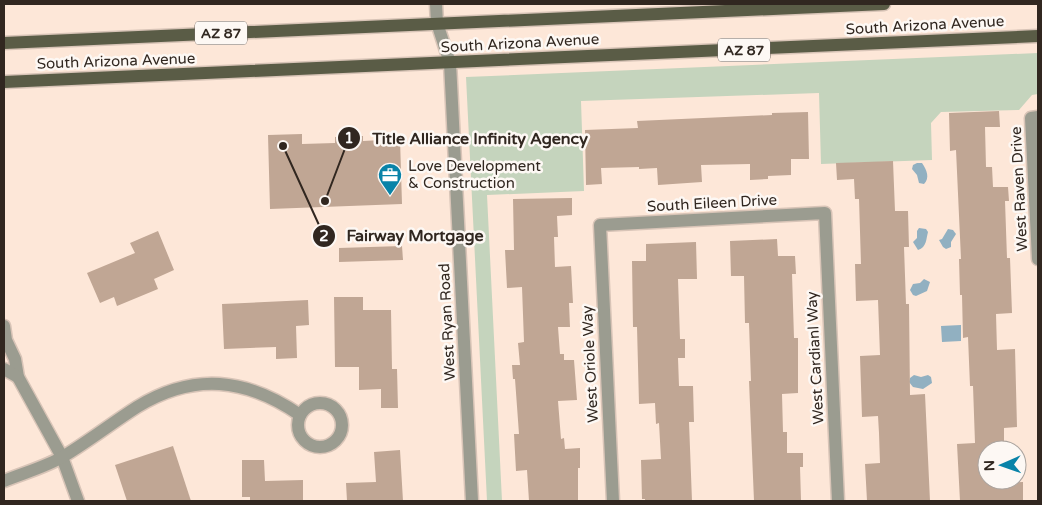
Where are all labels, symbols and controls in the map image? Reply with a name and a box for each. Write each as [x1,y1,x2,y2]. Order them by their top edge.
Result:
street label: South Arizona Avenue [845,12,1005,38]
road number: AZ 87 [195,22,247,44]
street label: South Arizona Avenue [440,30,600,56]
road number: AZ 87 [718,38,770,62]
street label: South Arizona Avenue [36,49,196,73]
callout: Title Alliance Infinity Agency [337,123,597,154]
street label: West Raven Drive [1007,126,1031,252]
text: 1 [344,129,354,147]
text: Title Alliance Infinity Agency [371,129,588,149]
place label: Love Development & Construction [408,157,541,192]
office icon: Love Development & Construction [377,162,403,196]
street label: South Eileen Drive [646,191,778,215]
callout: Fairway Mortgage [312,220,494,251]
text: Fairway Mortgage [346,226,484,246]
text: 2 [319,227,329,245]
street label: West Ryan Road [435,263,459,381]
street label: West Cardianl Way [803,291,827,425]
street label: West Oriole Way [578,305,602,423]
north arrow [977,440,1027,490]
text: N [981,460,998,471]

